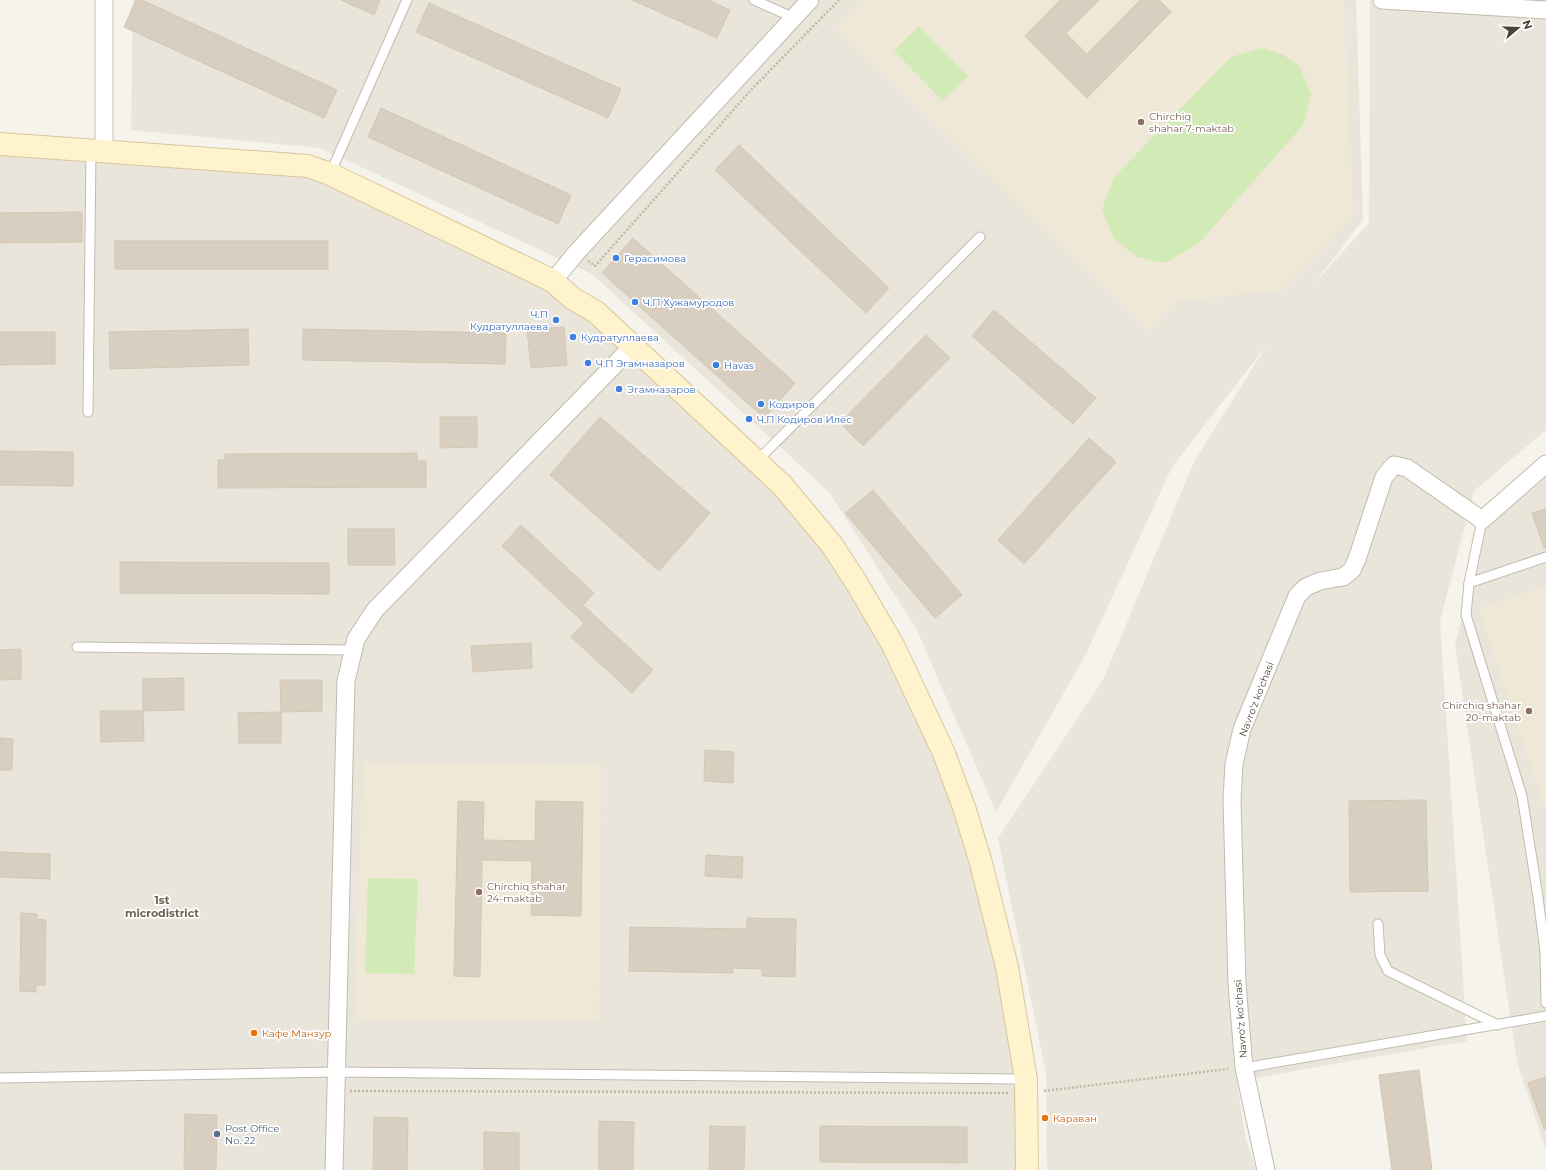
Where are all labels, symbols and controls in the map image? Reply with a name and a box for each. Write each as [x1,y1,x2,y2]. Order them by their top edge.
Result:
north arrow [1498,8,1538,48]
text: N [1519,18,1536,31]
place label: Chirchiq shahar 7-maktab [1149,110,1234,135]
marker: Chirchiq shahar 7-maktab [1136,117,1146,127]
place label: Герасимова [624,252,686,265]
marker: Герасимова [611,253,621,263]
place label: Ч.П Хужамуродов [643,296,734,309]
marker: Ч.П Хужамуродов [630,297,640,307]
place label: Ч.П Кудратуллаева [470,308,548,333]
marker: Ч.П Кудратуллаева [551,315,561,325]
place label: Кудратуллаева [581,331,659,344]
marker: Кудратуллаева [568,332,578,342]
place label: Ч.П Эгамназаров [596,357,685,370]
marker: Ч.П Эгамназаров [583,358,593,368]
place label: Havas [724,359,754,372]
marker: Havas [711,360,721,370]
place label: Эгамназаров [627,383,696,396]
marker: Эгамназаров [614,384,624,394]
place label: Кодиров [769,398,815,411]
marker: Кодиров [756,399,766,409]
place label: Ч.П Кодиров Илёс [757,413,852,426]
marker: Ч.П Кодиров Илёс [744,414,754,424]
street label: Navro‘z ko‘chasi [1236,660,1277,738]
place label: Chirchiq shahar 20-maktab [1442,699,1521,724]
marker: Chirchiq shahar 20-maktab [1524,706,1534,716]
place label: Chirchiq shahar 24-maktab [487,880,566,905]
marker: Chirchiq shahar 24-maktab [474,887,484,897]
district label: 1st microdistrict [125,893,199,920]
street label: Navro‘z ko‘chasi [1231,979,1250,1059]
place label: Кафе Манзур [262,1027,331,1040]
marker: Кафе Манзур [249,1028,259,1038]
place label: Караван [1053,1112,1097,1125]
marker: Караван [1040,1113,1050,1123]
place label: Post Office No. 22 [225,1122,279,1147]
marker: Post Office No. 22 [212,1129,222,1139]

